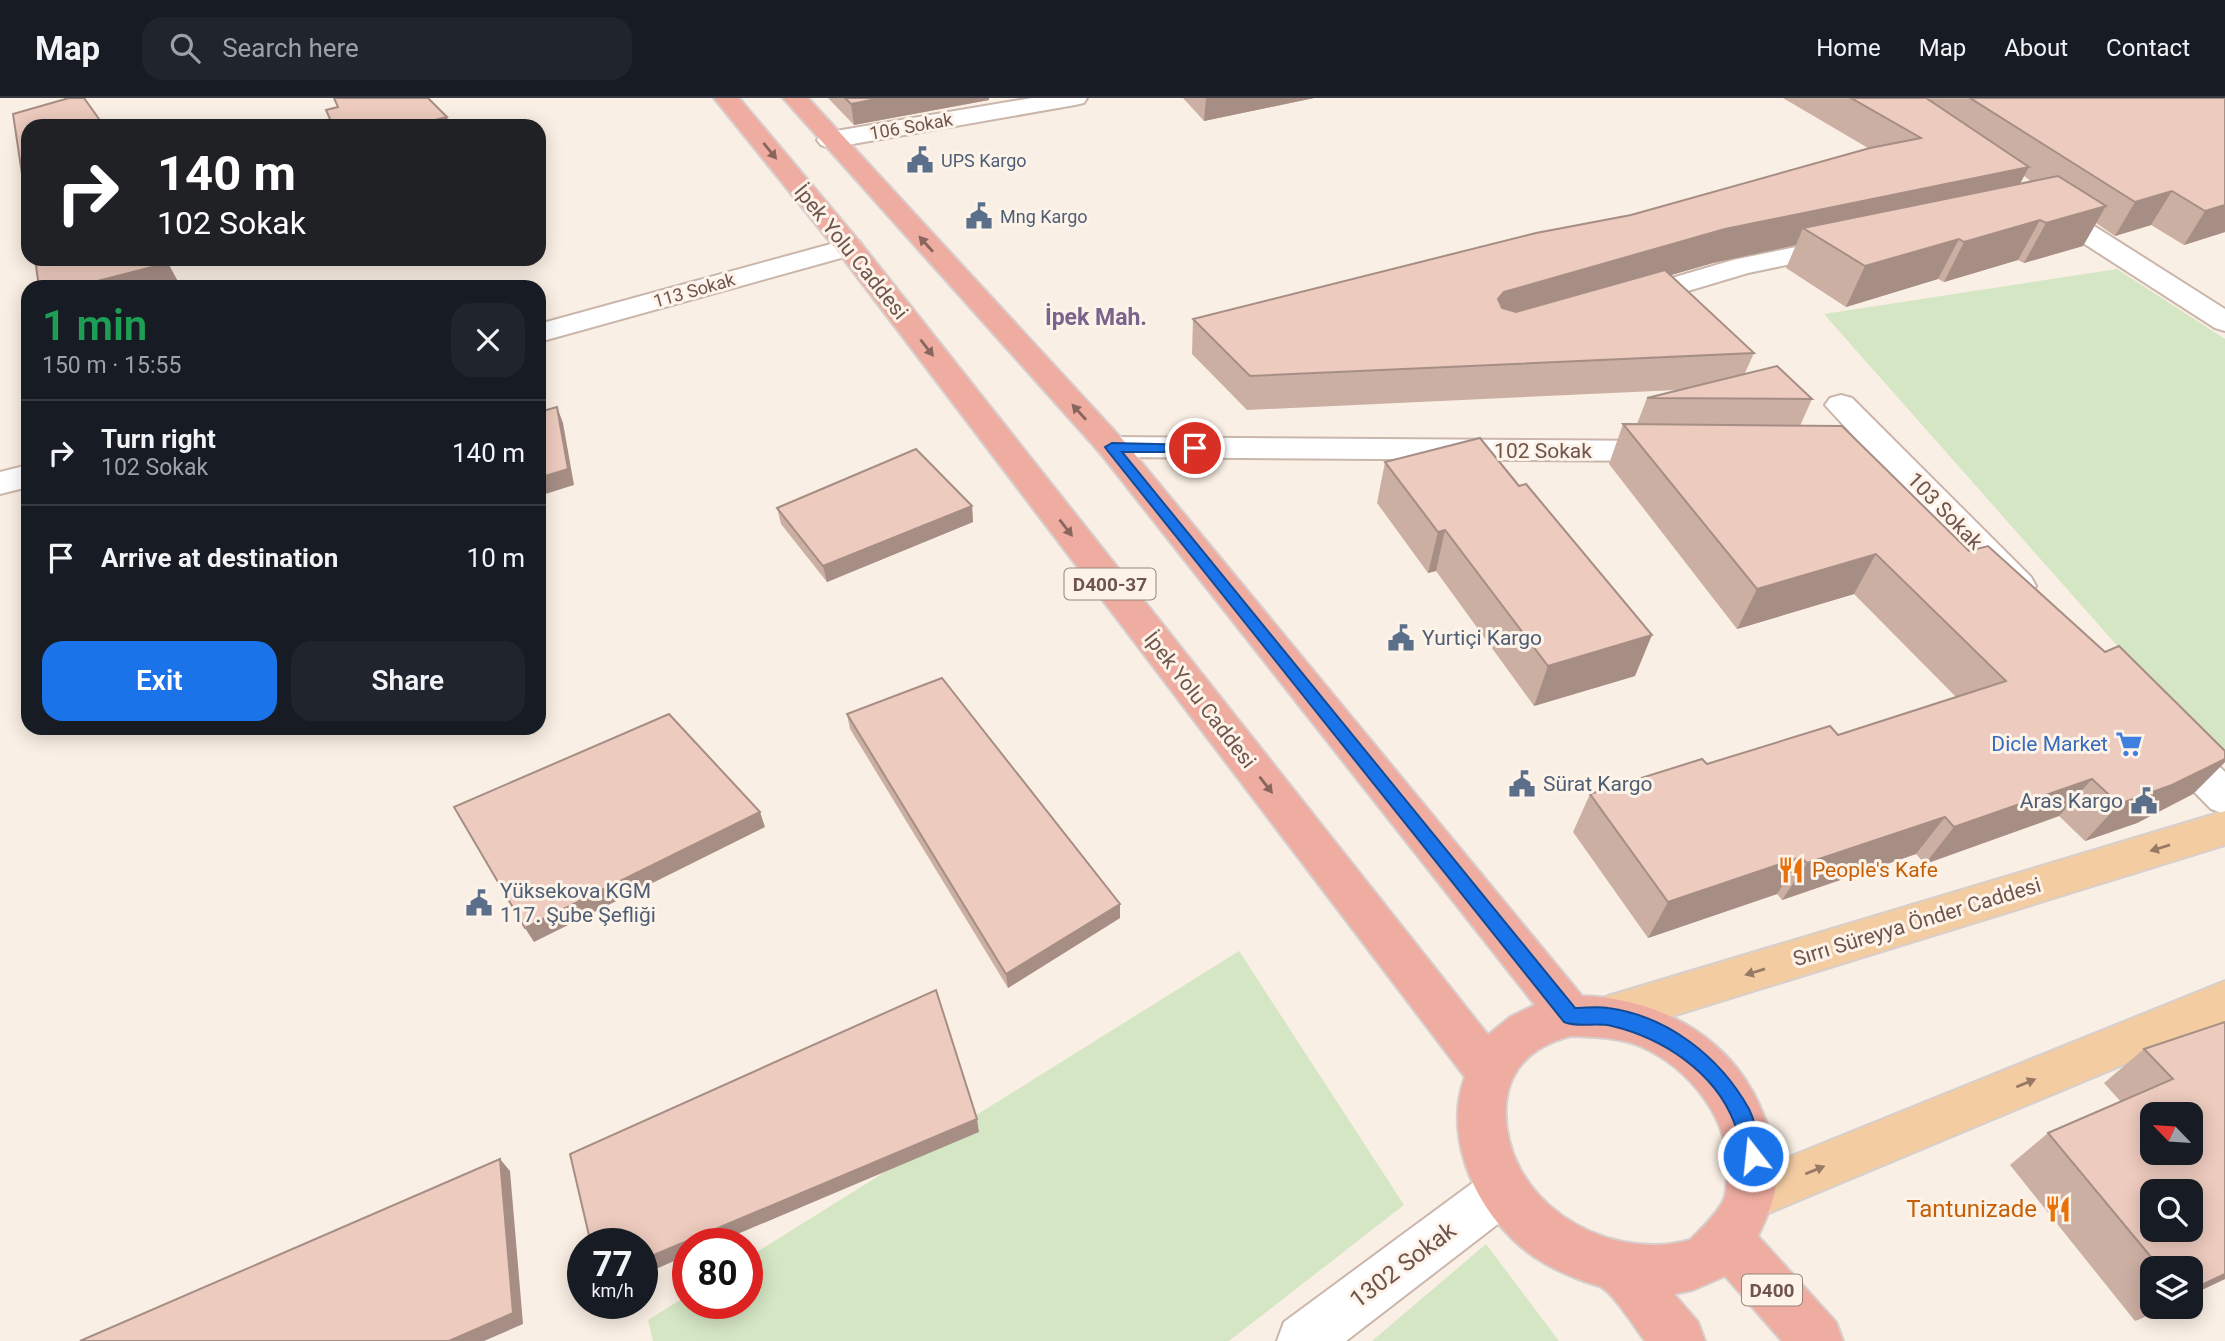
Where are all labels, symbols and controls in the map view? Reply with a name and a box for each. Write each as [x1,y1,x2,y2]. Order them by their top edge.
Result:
search box [142,17,632,80]
text: Map [35,29,100,68]
icon: search [166,29,204,67]
text: Search here [222,33,359,63]
text: Home [1816,34,1881,62]
text: Map [1919,34,1966,62]
text: About [2004,34,2068,62]
text: Contact [2106,34,2190,62]
street label: 106 Sokak [868,108,955,144]
one-way arrow [762,141,777,159]
text: 140 m [157,145,296,202]
public building icon: UPS Kargo [905,145,935,175]
icon: right [42,147,133,238]
place label: UPS Kargo [941,150,1027,171]
street label: İpek Yolu Caddesi [789,180,913,324]
public building icon: Mng Kargo [964,201,994,231]
text: 102 Sokak [157,204,306,242]
place label: Mng Kargo [1000,206,1088,227]
one-way arrow [918,236,934,253]
street label: 113 Sokak [651,268,738,312]
text: 1 min [42,301,147,350]
button: close [451,303,525,377]
district label: İpek Mah. [1045,303,1147,331]
one-way arrow [919,338,934,356]
text: 150 m · 15:55 [42,352,181,379]
one-way arrow [1072,404,1088,421]
pin [1165,418,1225,478]
text: Turn right [101,424,216,454]
icon: arrive [1176,429,1214,467]
icon: right [42,434,80,472]
text: 140 m [452,438,525,468]
street label: 102 Sokak [1494,439,1592,463]
text: 102 Sokak [101,454,208,481]
street label: 103 Sokak [1902,467,1988,555]
one-way arrow [1059,518,1074,536]
icon: arrive [42,539,80,577]
text: Arrive at destination [101,543,338,573]
text: 10 m [467,543,525,573]
road number: D400-37 [1064,569,1156,600]
public building icon: Yurtiçi Kargo [1386,623,1416,653]
place label: Yurtiçi Kargo [1422,626,1542,650]
street label: İpek Yolu Caddesi [1139,627,1261,773]
button: Exit [42,641,277,721]
button: Share [291,641,525,721]
supermarket icon: Dicle Market [2114,729,2144,759]
place label: Dicle Market [1991,732,2108,756]
public building icon: Sürat Kargo [1507,769,1537,799]
place label: Sürat Kargo [1543,772,1653,796]
one-way arrow [1258,775,1273,793]
public building icon: Aras Kargo [2129,786,2159,816]
place label: Aras Kargo [2020,789,2123,813]
one-way arrow [2149,844,2170,854]
restaurant icon: People's Kafe [1776,855,1806,885]
place label: People's Kafe [1812,858,1938,882]
street label: Sırrı Süreyya Önder Caddesi [1790,873,2044,971]
place label: Yüksekova KGM 117. Şube Şefliği [500,879,656,927]
public building icon: Yüksekova KGM 117. Şube Şefliği [464,888,494,918]
one-way arrow [1744,967,1765,977]
one-way arrow [2015,1077,2036,1088]
north arrow [2140,1102,2203,1166]
map controls [2140,1102,2203,1319]
position arrow [1716,1119,1790,1193]
one-way arrow [1805,1164,1826,1175]
button: search [2140,1179,2203,1242]
restaurant icon: Tantunizade [2043,1194,2073,1224]
place label: Tantunizade [1906,1195,2037,1223]
street label: 1302 Sokak [1345,1216,1462,1314]
speed limit sign: 80 [672,1228,763,1319]
text: 77 [592,1244,633,1285]
button: layers [2140,1256,2203,1319]
road number: D400 [1742,1274,1802,1306]
text: km/h [591,1280,634,1301]

